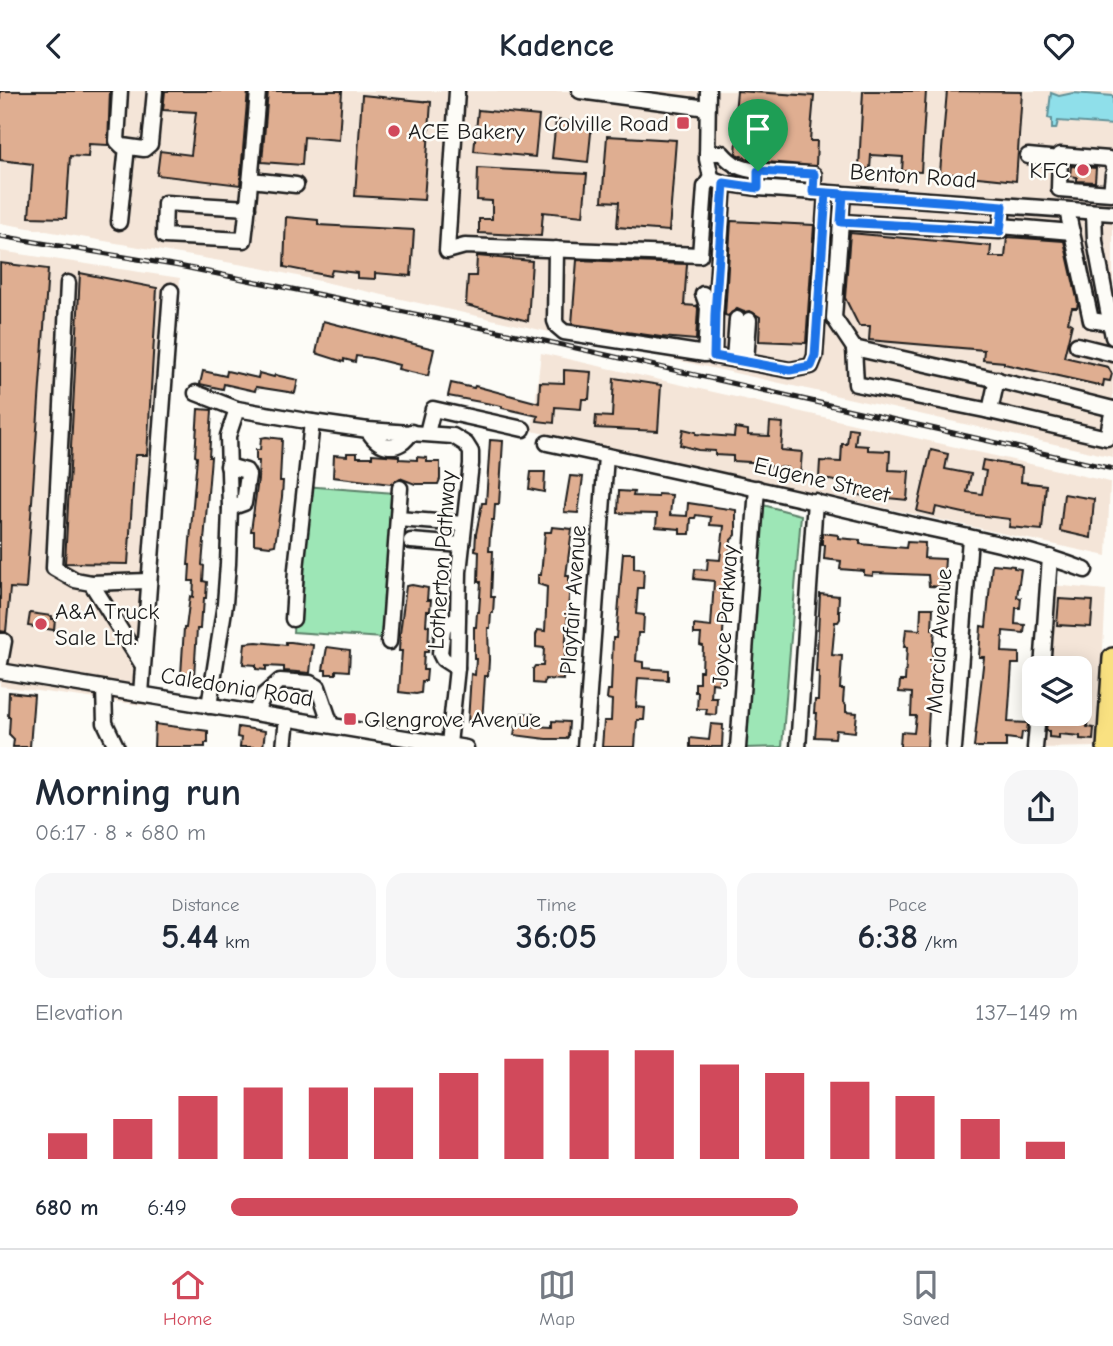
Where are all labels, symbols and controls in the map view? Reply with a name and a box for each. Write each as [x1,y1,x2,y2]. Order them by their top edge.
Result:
icon: back [35,27,73,65]
text: Kadence [499,27,614,64]
icon: heart [1040,27,1078,65]
pin [728,99,788,171]
place label: Colville Road [544,110,669,137]
icon: arrive [739,110,777,148]
marker: Colville Road [675,115,691,131]
place label: ACE Bakery [408,118,525,145]
marker: ACE Bakery [386,123,402,139]
place label: KFC [1029,157,1069,184]
street label: Benton Road [849,158,977,194]
marker: KFC [1075,162,1091,178]
street label: Eugene Street [751,451,894,509]
street label: Lotherton Pathway [422,469,462,650]
street label: Playfair Avenue [554,524,592,676]
street label: Joyce Parkway [707,543,743,688]
street label: Marcia Avenue [920,567,958,715]
place label: A&A Truck Sale Ltd. [55,598,159,651]
marker: A&A Truck Sale Ltd. [33,616,49,632]
map controls [1022,656,1092,726]
button: layers [1022,656,1092,726]
street label: Caledonia Road [159,662,315,712]
place label: Glengrove Avenue [364,706,541,733]
marker: Glengrove Avenue [342,711,358,727]
button: share [1004,770,1078,844]
text: Morning run [35,771,241,815]
text: 06:17 · 8 × 680 m [35,819,206,846]
text: Distance [171,894,240,916]
text: Time [537,894,576,916]
text: Pace [888,894,927,916]
text: 5.44 [161,916,219,957]
text: 36:05 [516,916,597,957]
text: 6:38 [857,916,918,957]
text: km [219,931,250,953]
text: /km [918,931,958,953]
text: Elevation [35,999,123,1026]
text: 137–149 m [975,999,1078,1026]
text: 680 m [35,1194,98,1221]
text: 6:49 [147,1194,187,1221]
tab: Home [163,1266,212,1330]
tab: Map [538,1266,576,1330]
tab: Saved [902,1266,950,1330]

